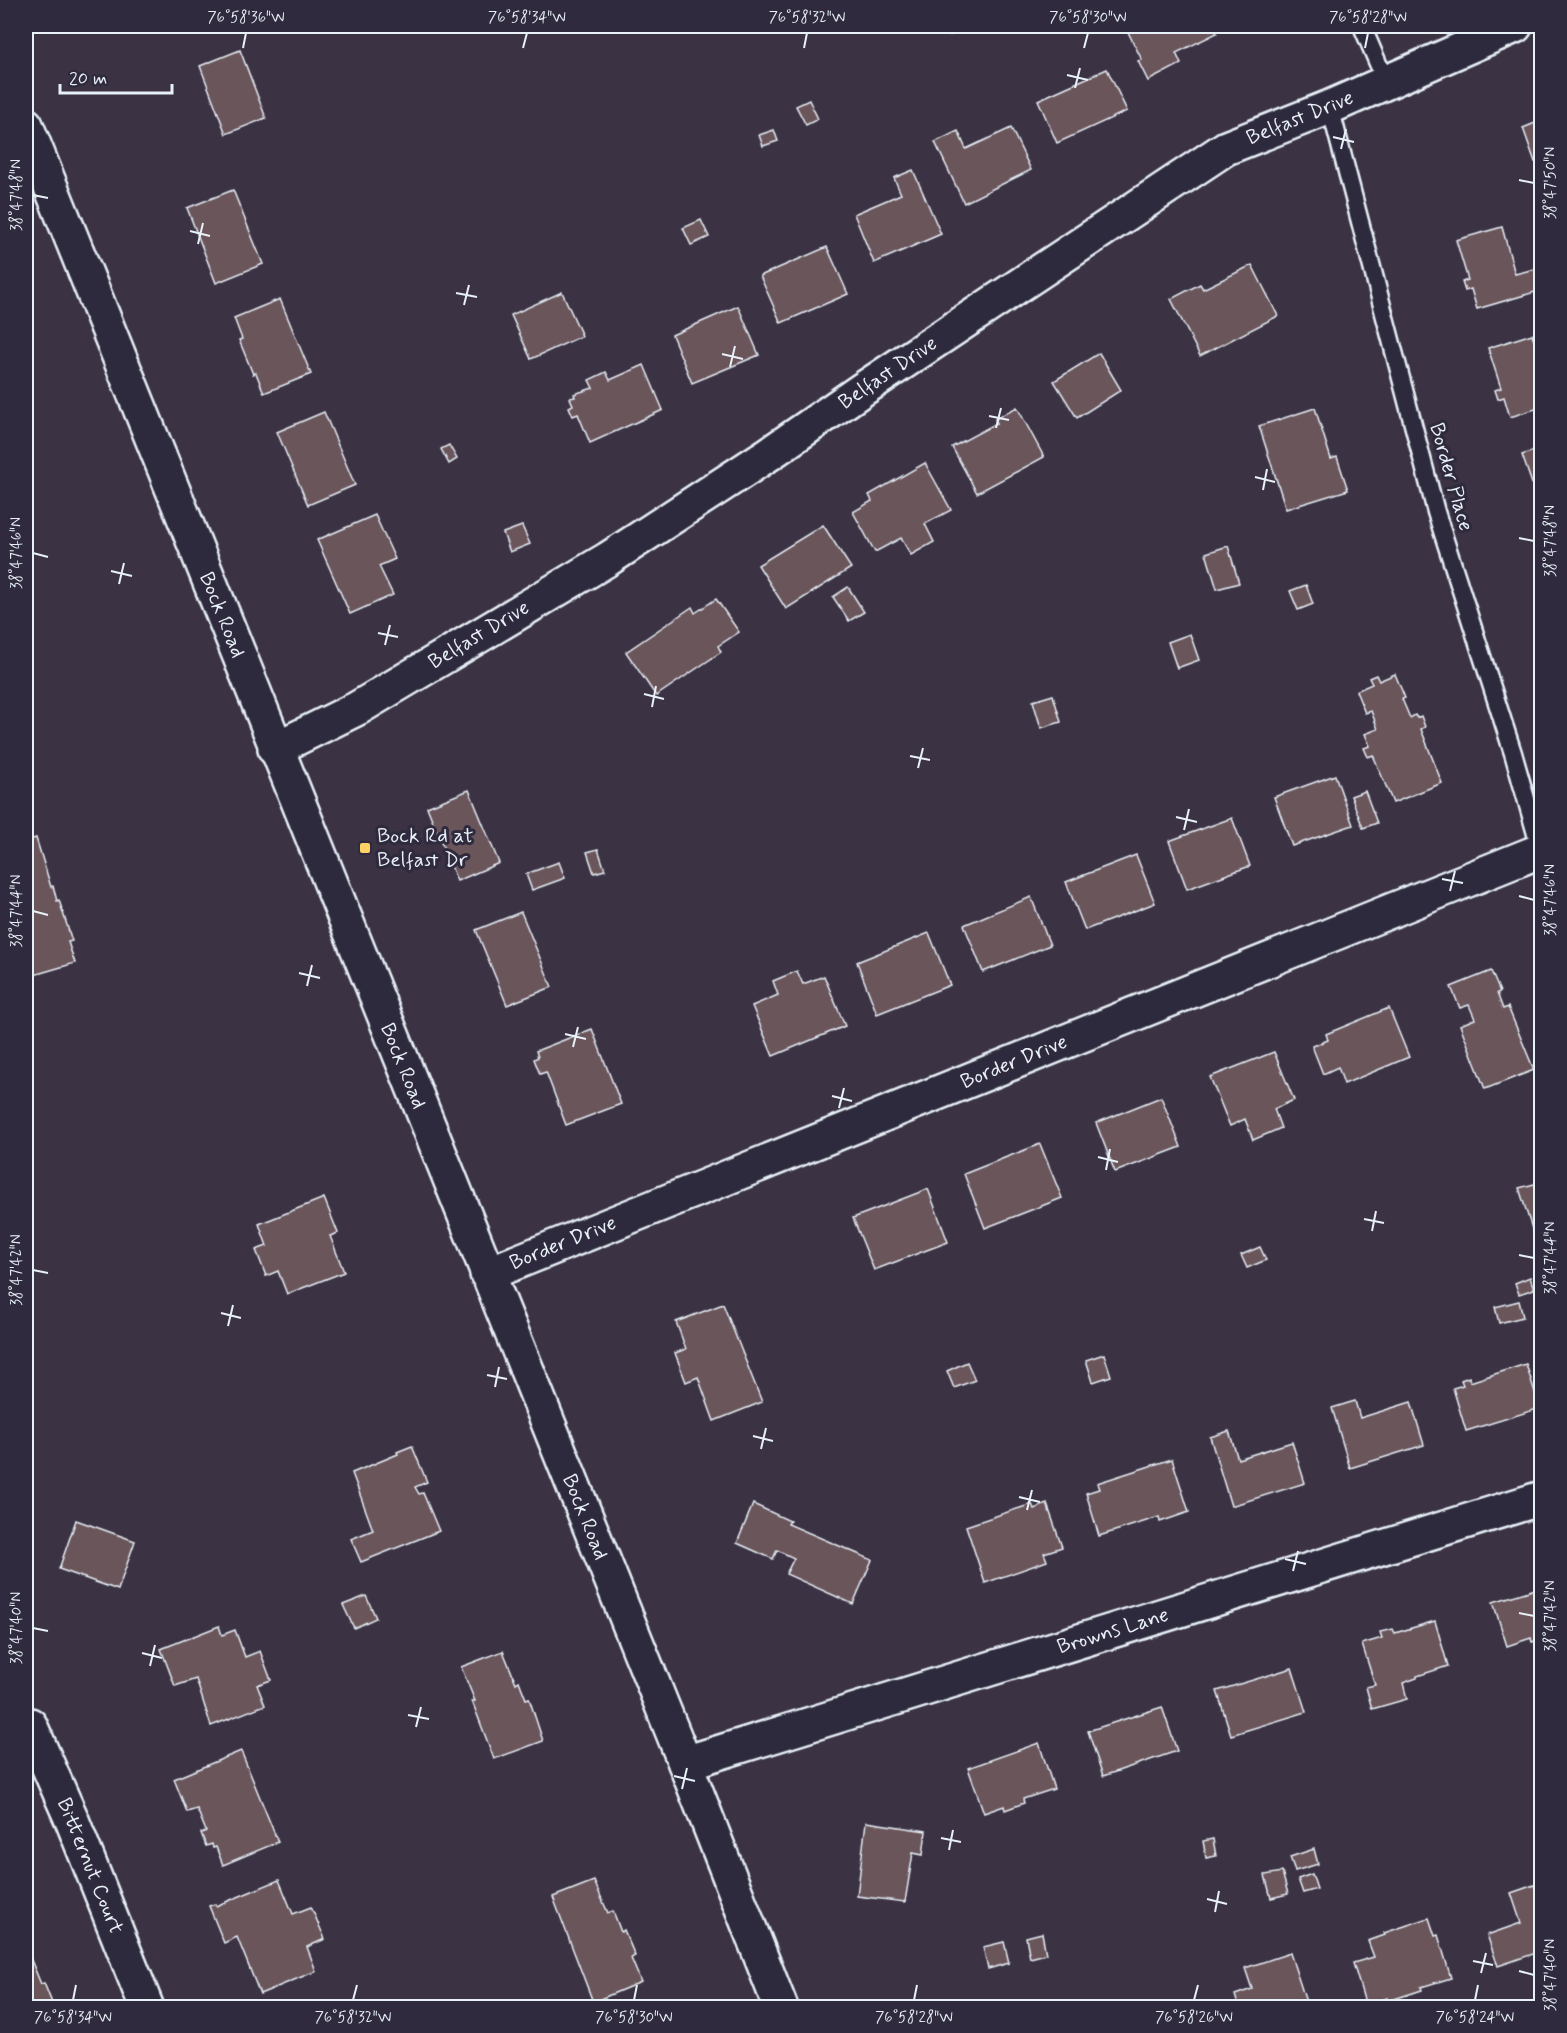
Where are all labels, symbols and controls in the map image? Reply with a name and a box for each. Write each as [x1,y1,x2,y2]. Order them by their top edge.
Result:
text: 76°58'36"W [207,8,285,28]
text: 76°58'34"W [488,8,566,28]
text: 76°58'32"W [769,8,845,28]
text: 76°58'30"W [1049,8,1127,28]
text: 76°58'28"W [1329,8,1407,28]
scale bar [60,57,172,95]
text: 20 m [69,67,107,91]
street label: Belfast Drive [1242,84,1358,152]
text: 38°47'50"N [1541,147,1561,219]
text: 38°47'48"N [7,159,27,231]
street label: Belfast Drive [833,330,943,416]
street label: Border Place [1422,420,1480,534]
text: 38°47'48"N [1541,505,1561,577]
text: 38°47'46"N [7,517,27,589]
street label: Bock Road [192,568,252,662]
street label: Belfast Drive [423,594,535,676]
place label: Bock Rd at Belfast Dr [377,822,473,874]
marker: Bock Rd at Belfast Dr [358,841,372,855]
text: 38°47'46"N [1541,864,1561,936]
text: 38°47'44"N [7,875,27,947]
street label: Bock Road [373,1019,433,1113]
street label: Border Drive [956,1028,1072,1096]
street label: Border Drive [505,1209,621,1277]
text: 38°47'44"N [1541,1222,1561,1294]
text: 38°47'42"N [7,1234,27,1306]
street label: Bock Road [555,1470,615,1564]
text: 38°47'42"N [1541,1580,1561,1652]
text: 38°47'40"N [7,1592,27,1664]
street label: Browns Lane [1054,1601,1172,1661]
street label: Bitternut Court [50,1794,130,1938]
text: 38°47'40"N [1541,1939,1561,2011]
text: 76°58'34"W [34,2008,112,2028]
text: 76°58'32"W [315,2008,391,2028]
text: 76°58'30"W [595,2008,673,2028]
text: 76°58'28"W [875,2008,953,2028]
text: 76°58'26"W [1155,2008,1233,2028]
text: 76°58'24"W [1436,2008,1514,2028]

